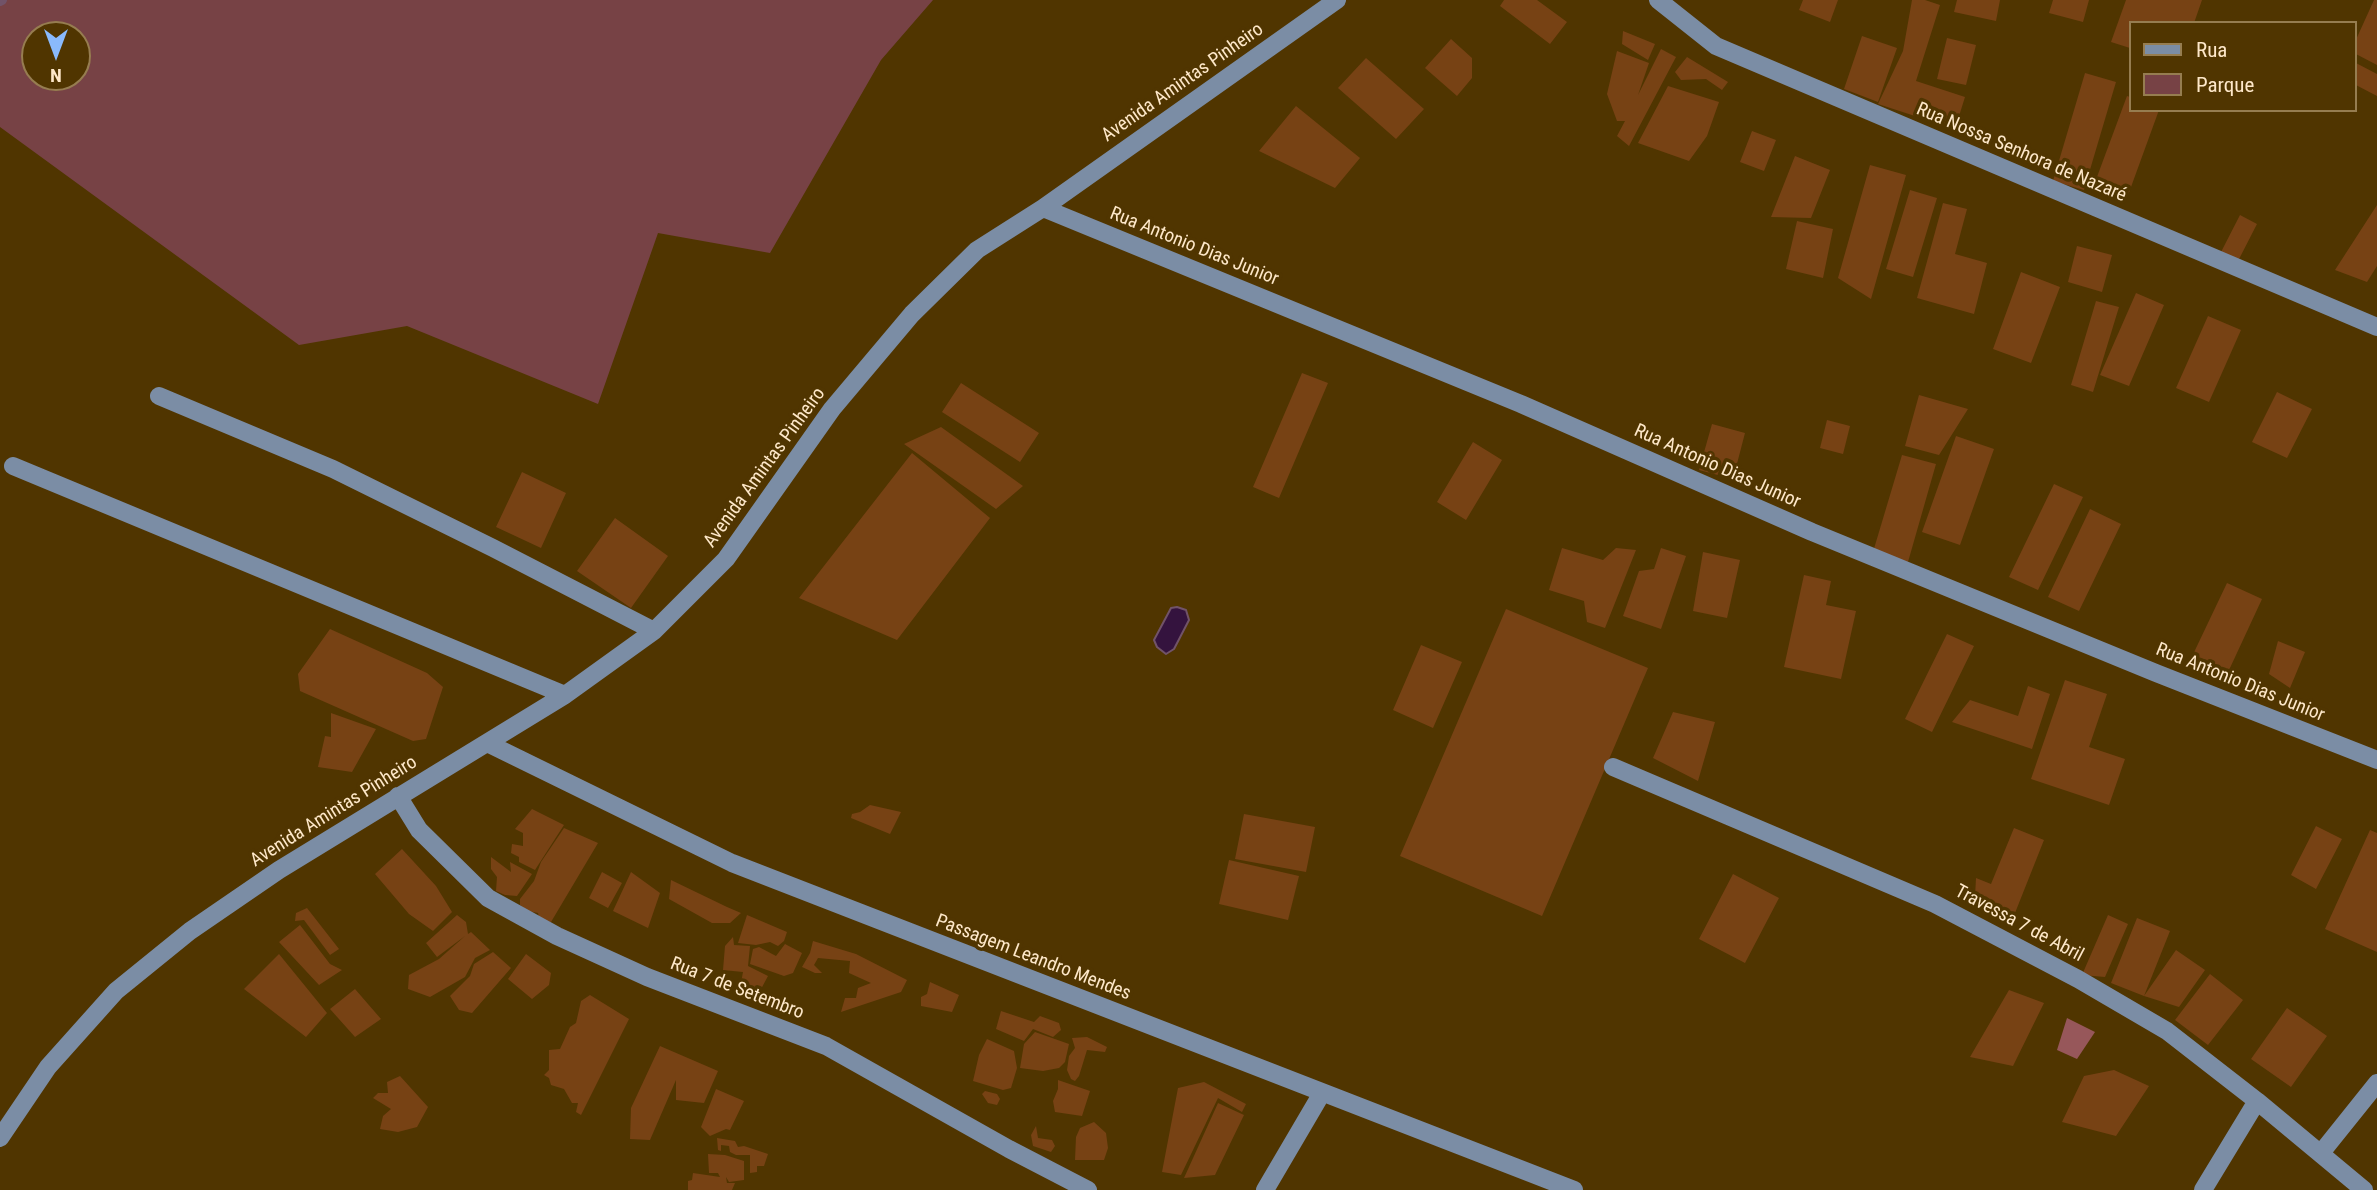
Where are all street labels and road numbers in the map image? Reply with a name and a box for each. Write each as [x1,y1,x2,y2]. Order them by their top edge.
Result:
street label: Avenida Amintas Pinheiro [1098,19,1268,147]
street label: Rua Nossa Senhora de Nazaré [1913,98,2129,208]
street label: Rua Antonio Dias Junior [1106,203,1282,291]
street label: Avenida Amintas Pinheiro [699,384,831,552]
street label: Rua Antonio Dias Junior [1630,420,1804,514]
street label: Rua Antonio Dias Junior [2152,639,2328,727]
street label: Avenida Amintas Pinheiro [247,751,421,873]
street label: Travessa 7 de Abril [1951,880,2087,968]
street label: Passagem Leandro Mendes [932,910,1134,1006]
street label: Rua 7 de Setembro [667,953,807,1025]

